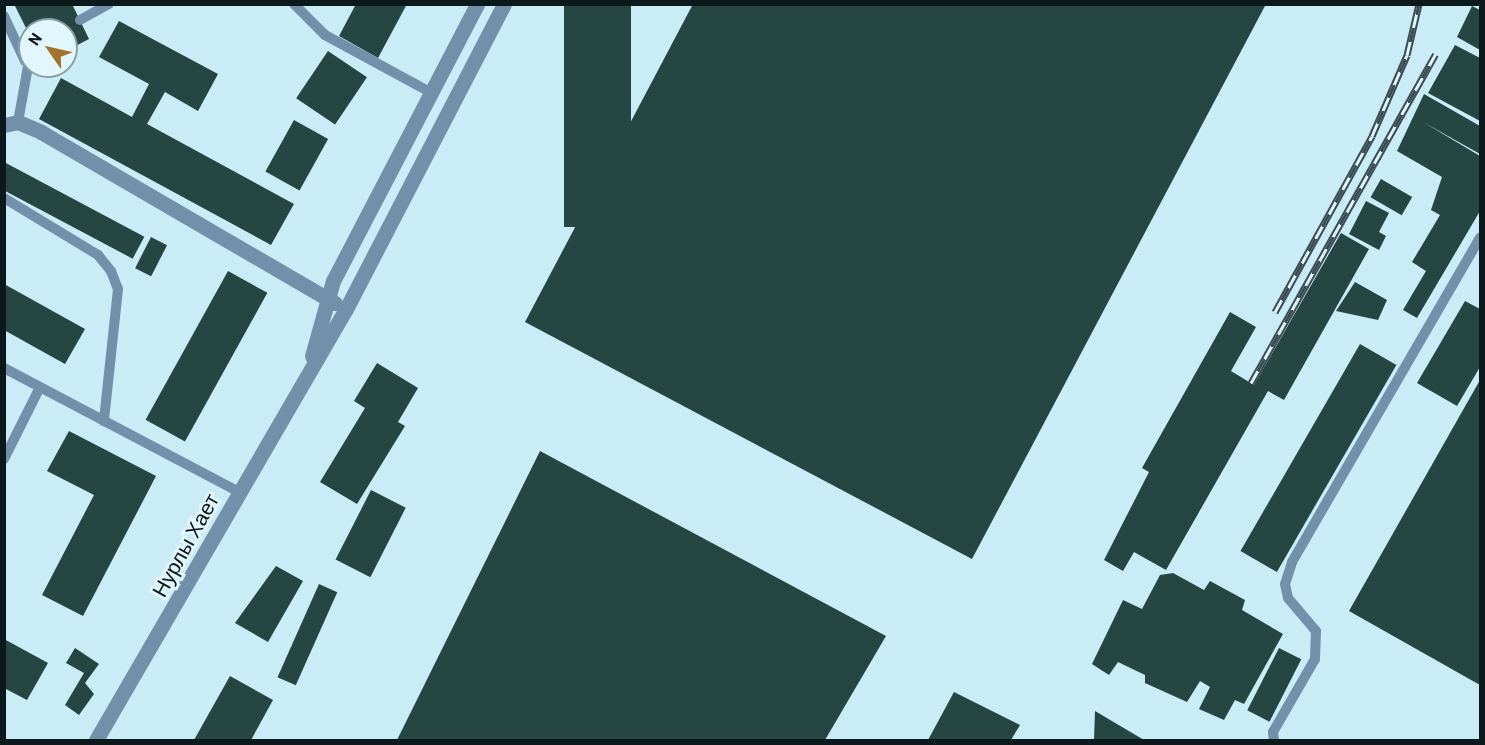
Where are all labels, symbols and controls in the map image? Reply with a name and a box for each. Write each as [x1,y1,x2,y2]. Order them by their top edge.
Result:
north arrow [18,18,78,78]
text: N [23,29,45,49]
street label: Нурлы Хает [146,489,224,601]

